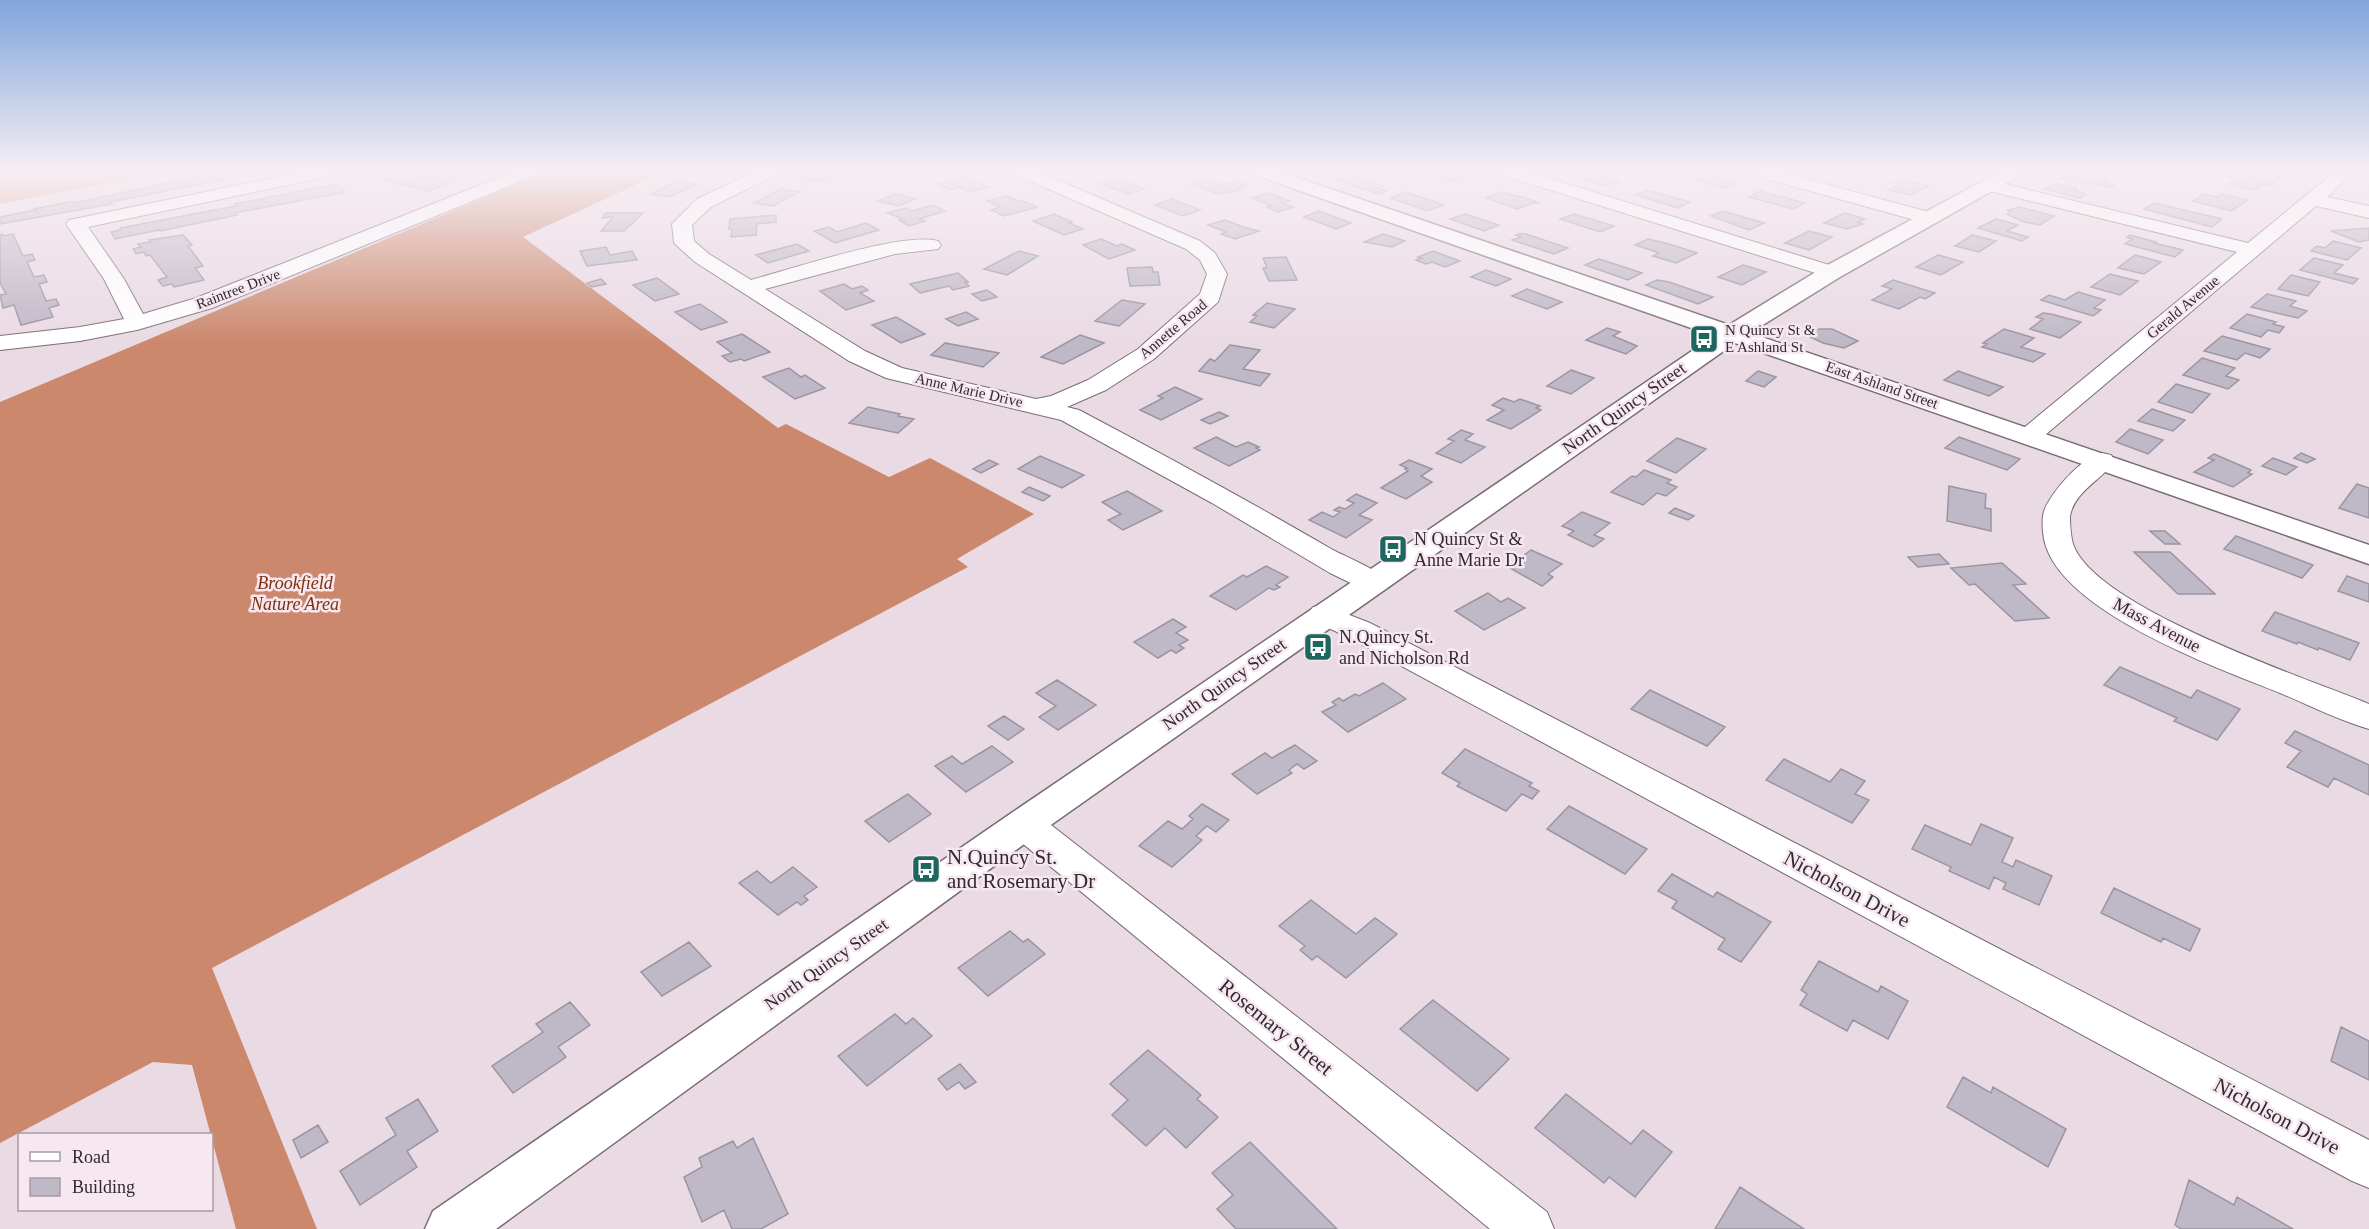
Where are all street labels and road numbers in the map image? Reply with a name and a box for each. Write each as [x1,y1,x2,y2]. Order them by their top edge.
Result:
street label: Raintree Drive [194,266,283,312]
street label: Gerald Avenue [2144,272,2223,342]
street label: Annette Road [1136,296,1210,362]
street label: North Quincy Street [1558,358,1690,458]
street label: East Ashland Street [1824,358,1941,412]
street label: Anne Marie Drive [914,370,1025,410]
street label: Mass Avenue [2110,594,2204,656]
street label: North Quincy Street [1158,634,1290,734]
street label: Nicholson Drive [1780,846,1914,932]
street label: North Quincy Street [760,914,892,1014]
street label: Rosemary Street [1214,974,1338,1080]
street label: Nicholson Drive [2210,1073,2344,1159]

